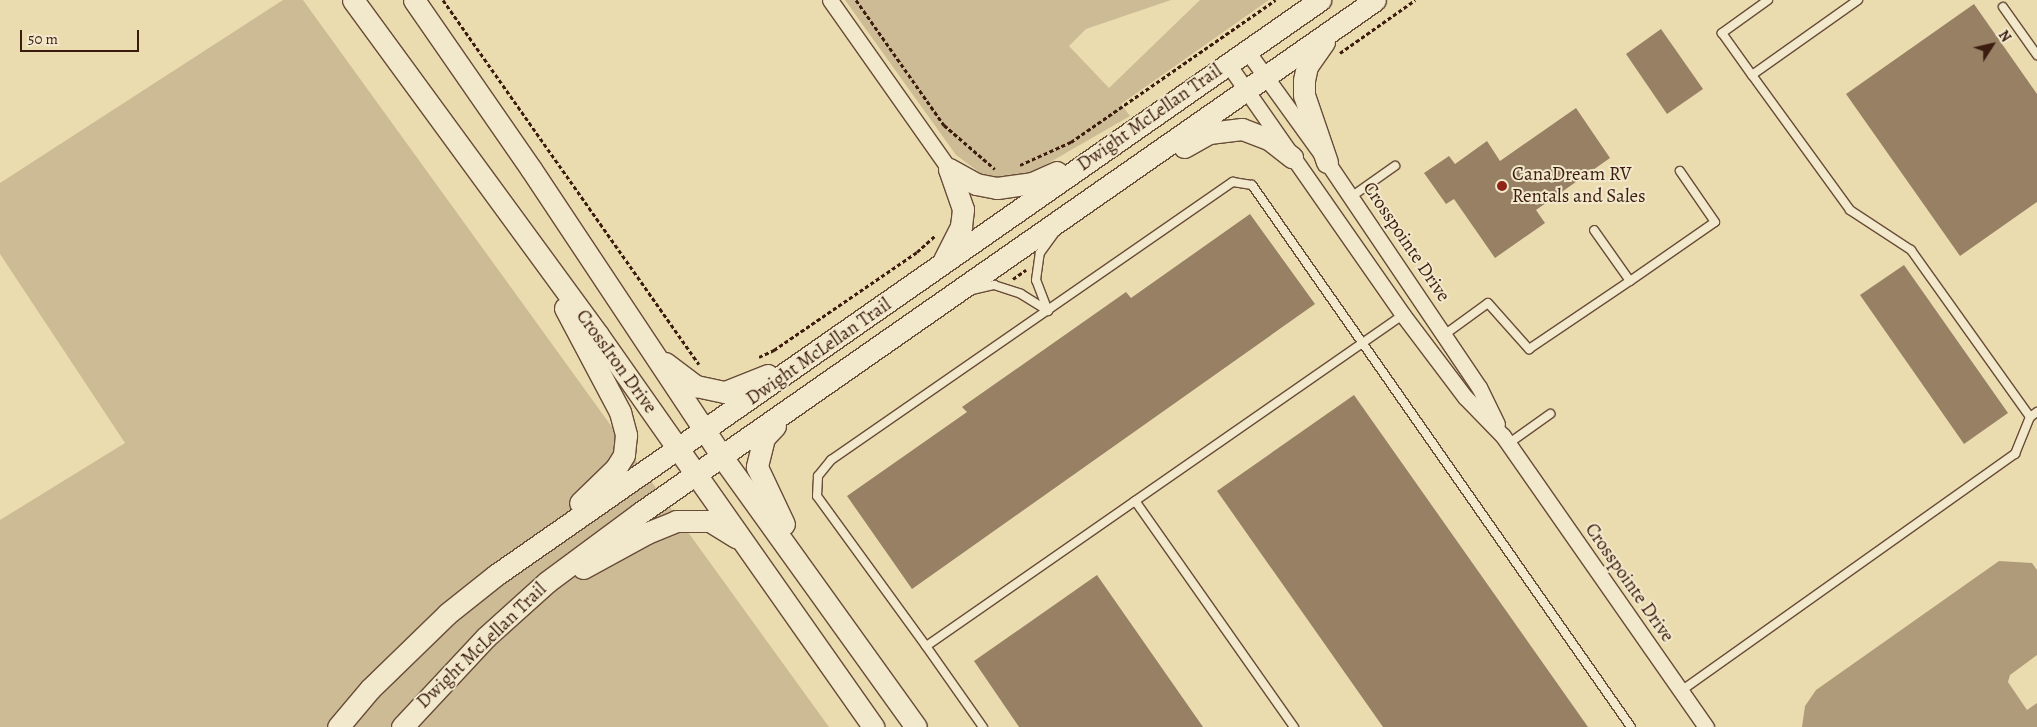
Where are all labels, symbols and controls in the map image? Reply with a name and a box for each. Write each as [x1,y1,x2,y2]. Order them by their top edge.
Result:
scale bar [22,20,141,52]
north arrow [1967,20,2017,70]
text: N [1994,26,2015,46]
text: 50 m [28,29,58,49]
street label: Dwight McLellan Trail [1073,60,1227,176]
place label: CanaDream RV Rentals and Sales [1512,164,1646,208]
street label: Crosspointe Drive [1357,178,1455,306]
marker: CanaDream RV Rentals and Sales [1496,180,1508,192]
street label: Dwight McLellan Trail [742,294,896,410]
street label: CrossIron Drive [571,306,661,418]
street label: Crosspointe Drive [1580,519,1678,647]
street label: Dwight McLellan Trail [412,578,552,714]

